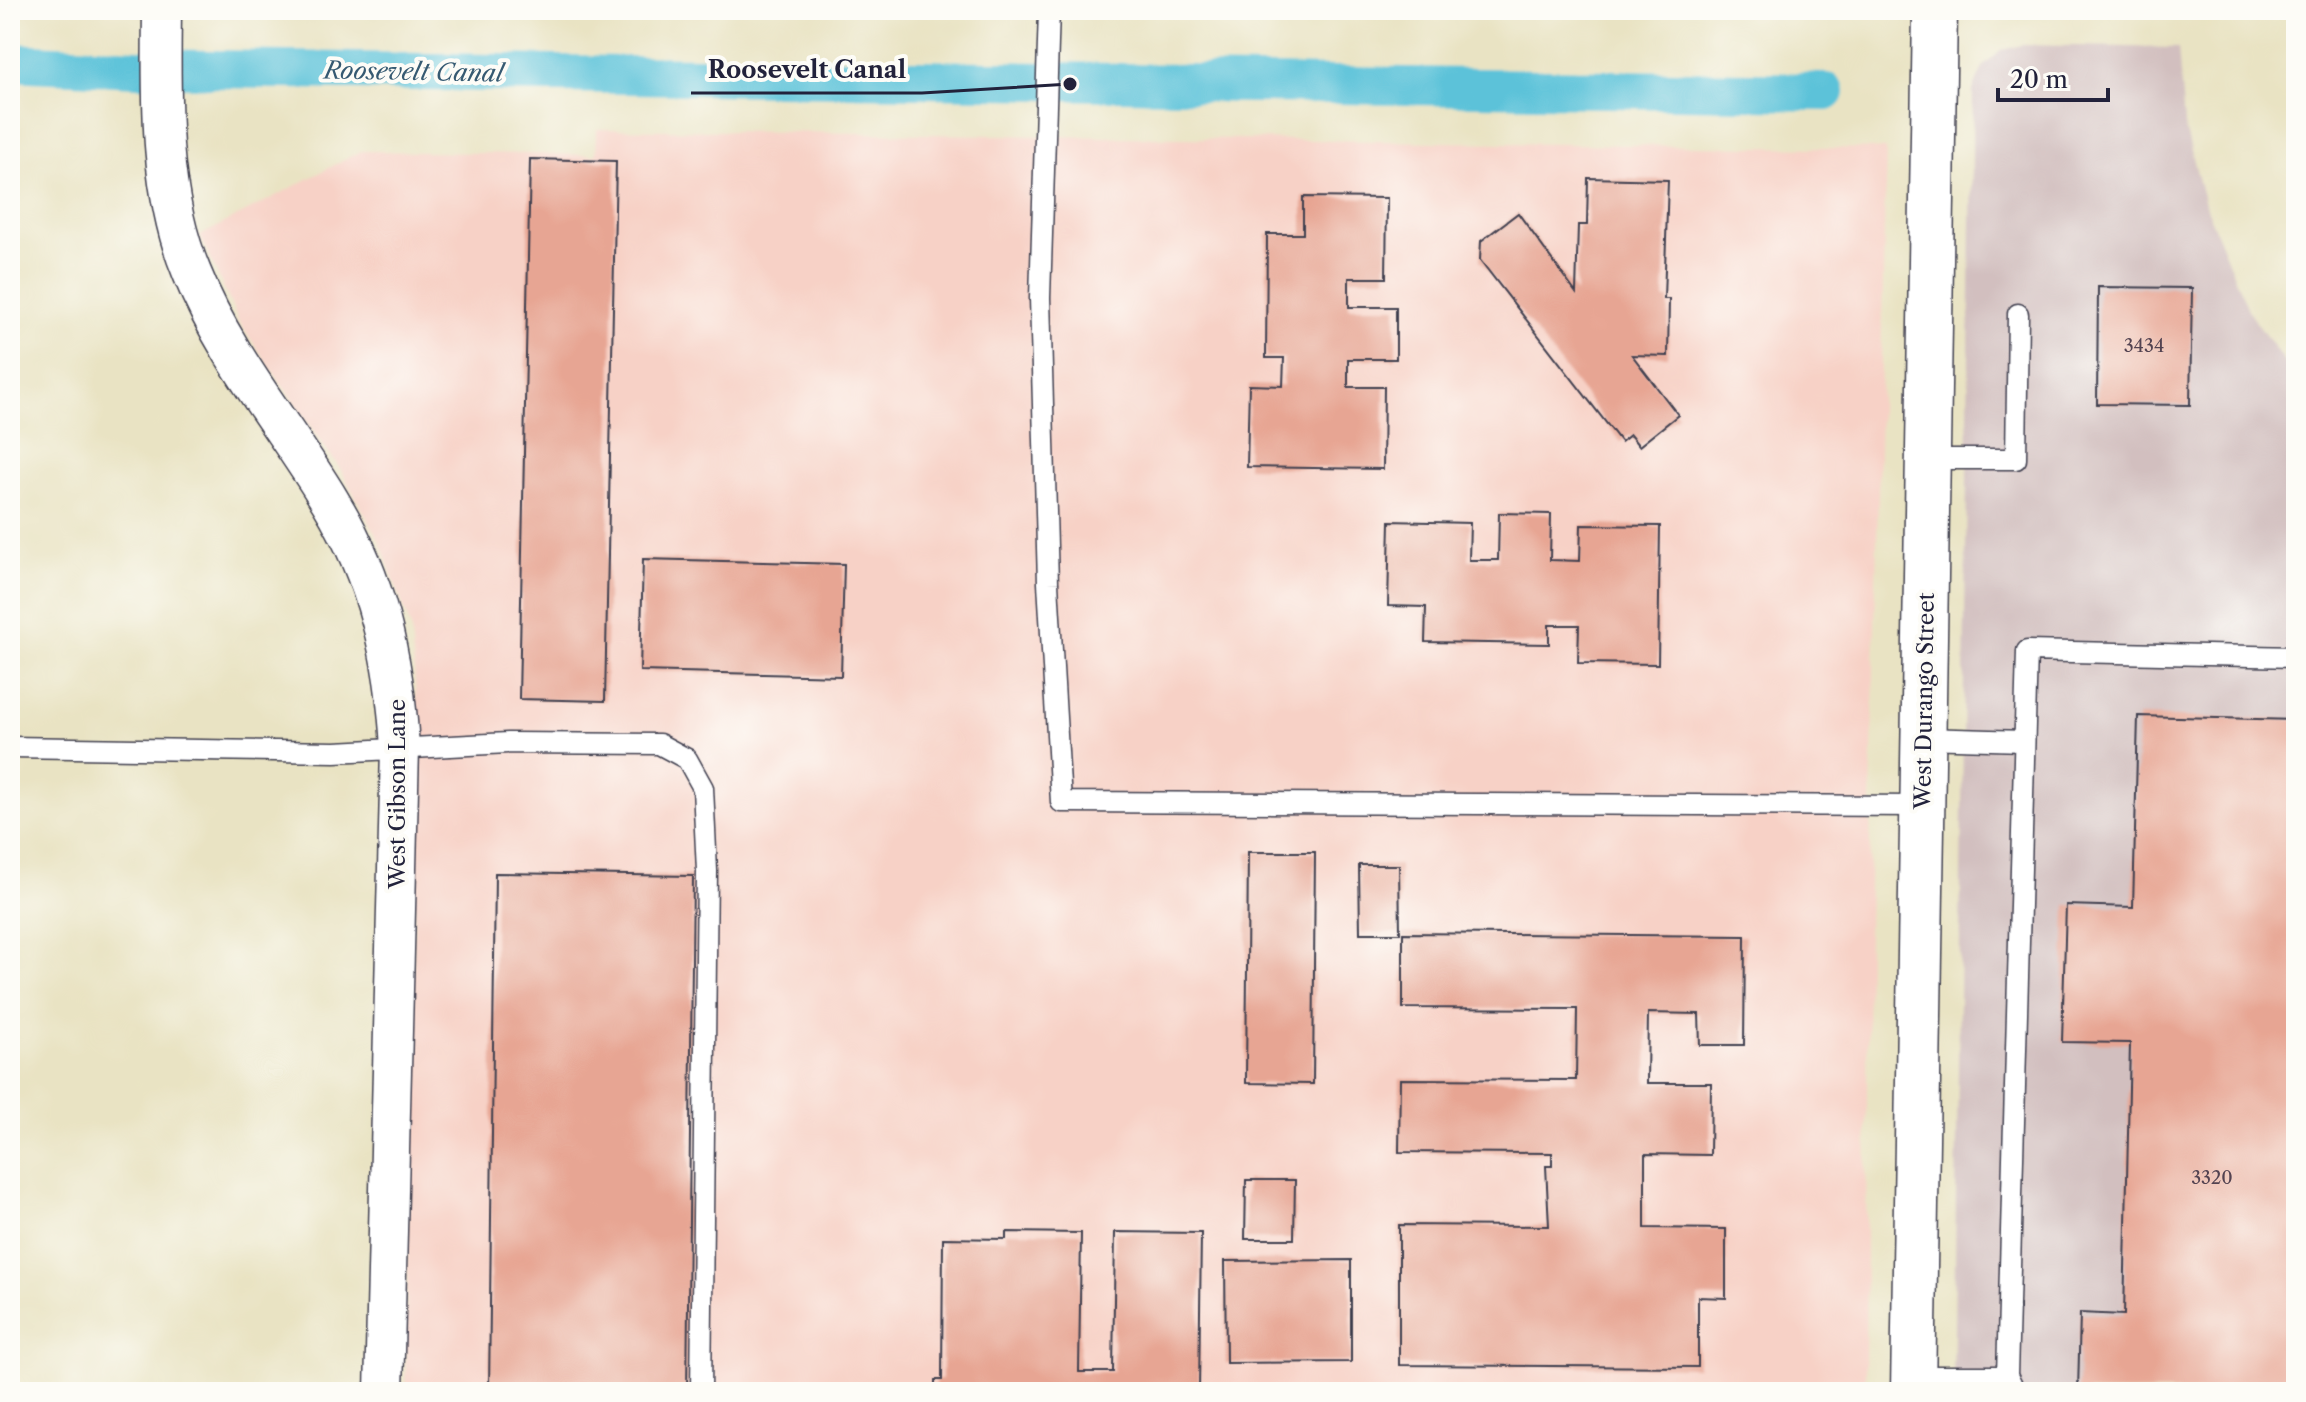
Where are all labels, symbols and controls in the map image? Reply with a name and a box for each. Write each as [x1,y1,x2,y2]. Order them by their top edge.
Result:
callout: Roosevelt Canal [691,45,922,93]
scale bar [1998,52,2108,102]
water label: Roosevelt Canal [322,55,506,88]
text: Roosevelt Canal [708,55,906,84]
text: 20 m [2010,65,2068,94]
house number: 3434 [2124,335,2164,357]
street label: West Durango Street [1909,592,1940,811]
street label: West Gibson Lane [384,699,411,890]
house number: 3320 [2191,1167,2233,1189]

